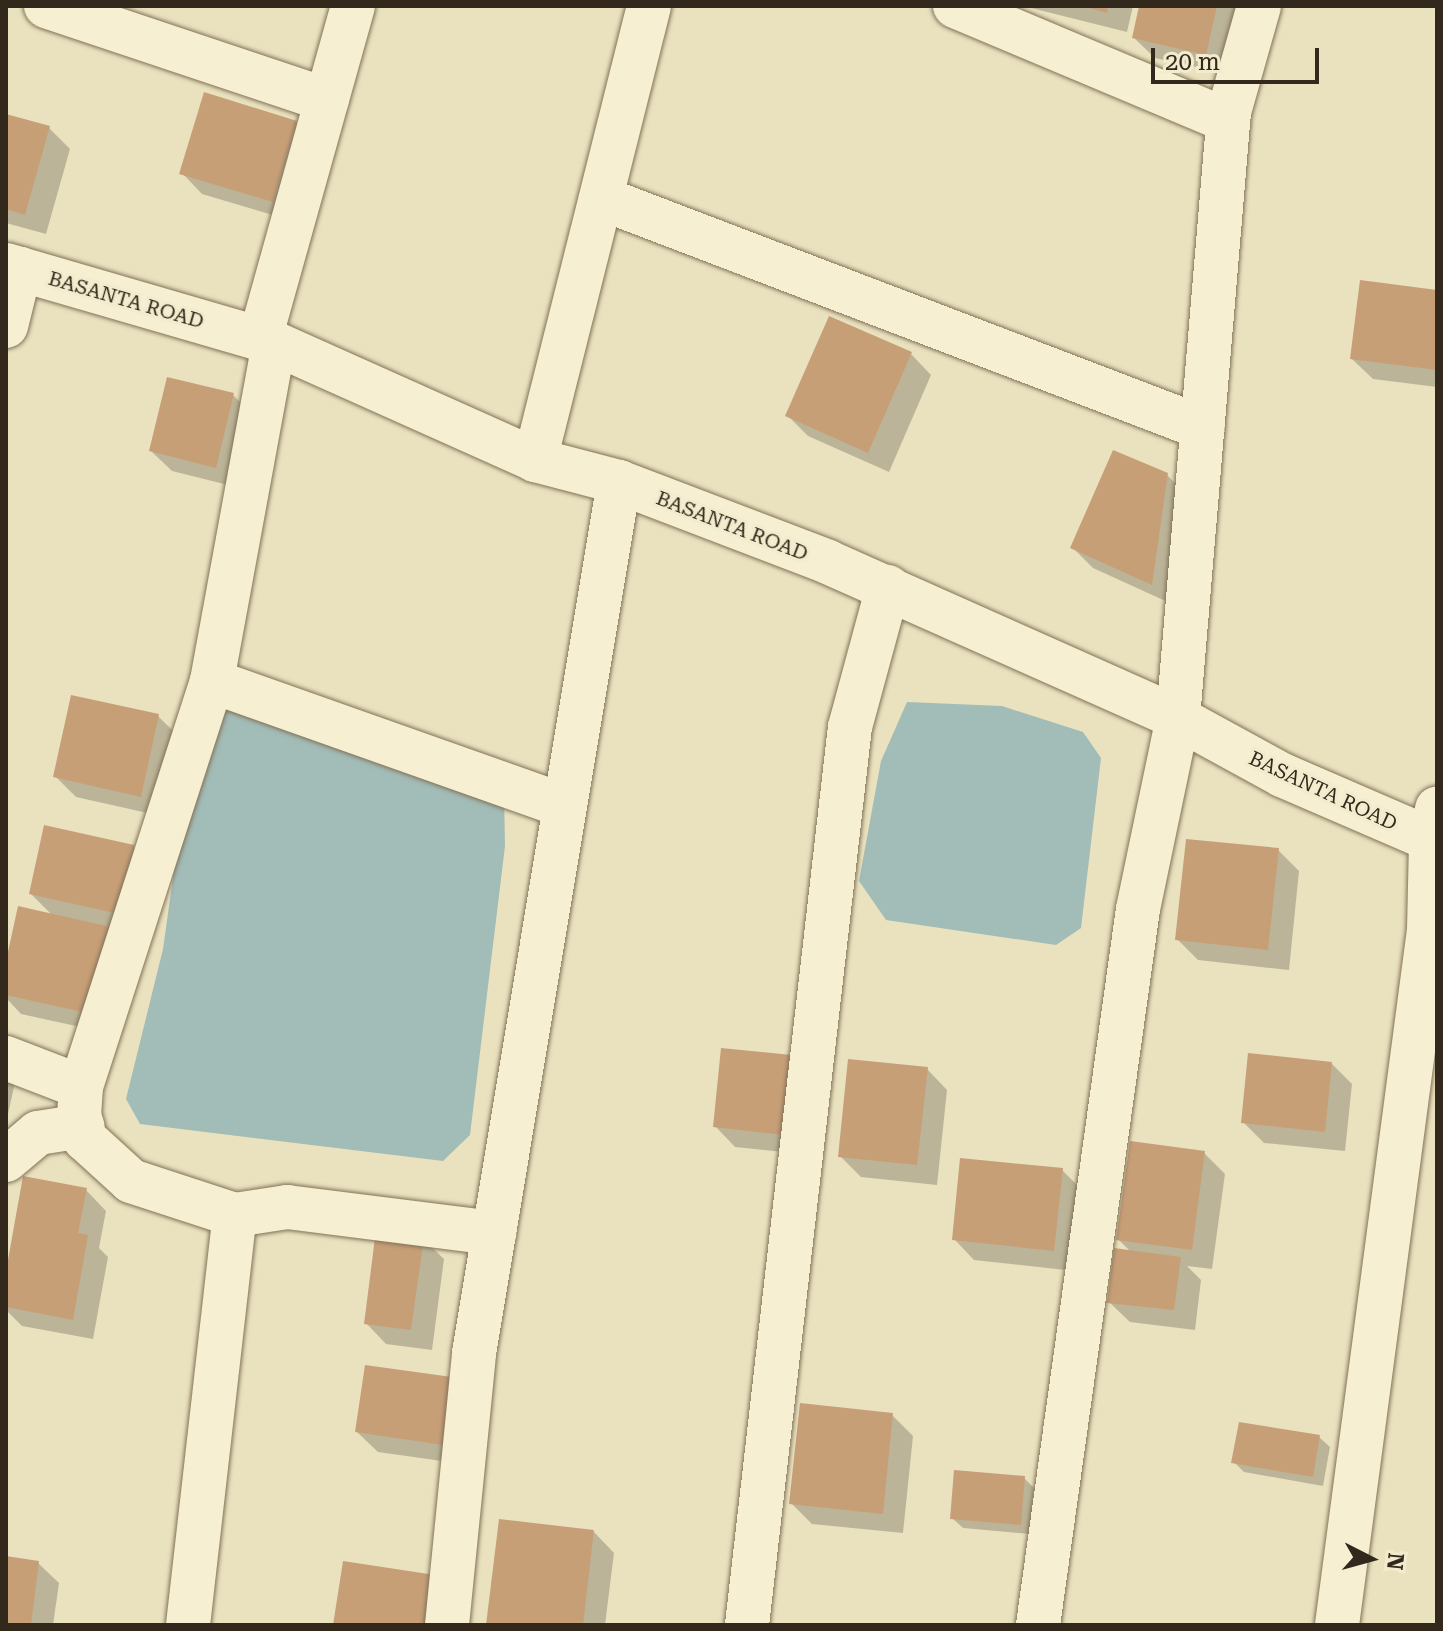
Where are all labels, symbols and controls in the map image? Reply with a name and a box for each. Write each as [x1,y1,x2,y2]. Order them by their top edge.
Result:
scale bar [1155,32,1323,82]
text: 20 m [1165,48,1220,76]
street label: BASANTA ROAD [46,266,206,334]
street label: BASANTA ROAD [653,486,811,566]
street label: BASANTA ROAD [1245,746,1401,836]
north arrow [1331,1519,1411,1599]
text: N [1382,1552,1409,1571]

